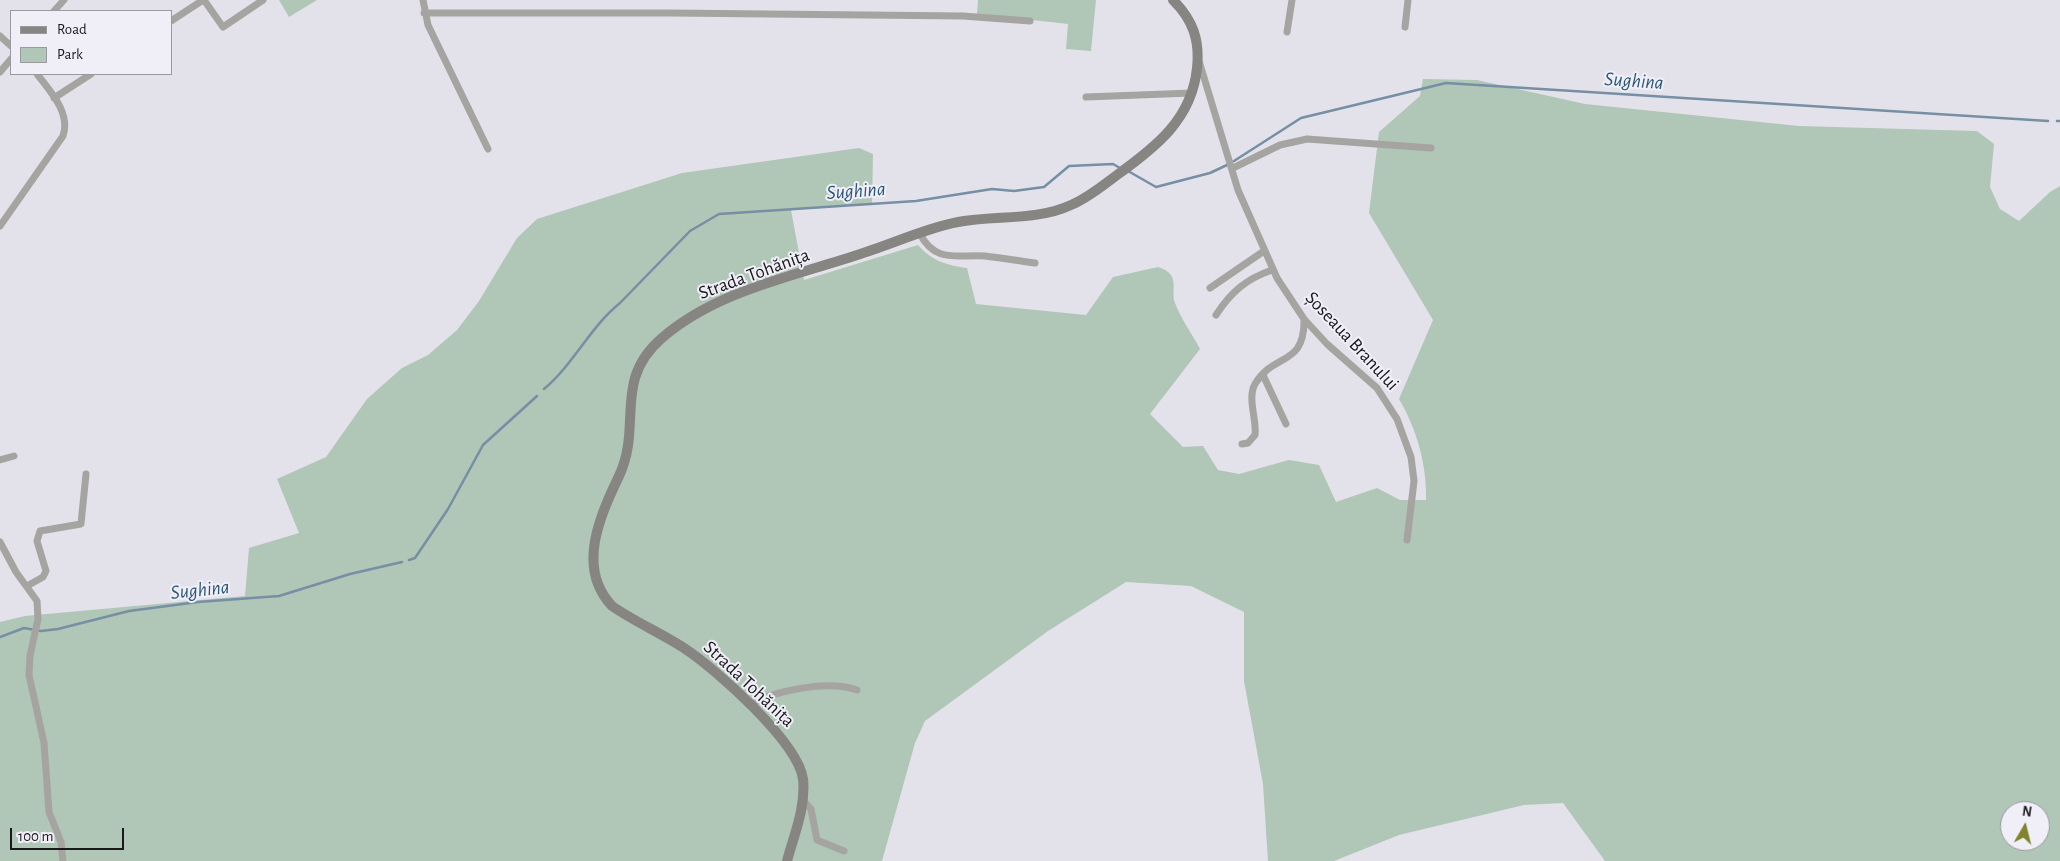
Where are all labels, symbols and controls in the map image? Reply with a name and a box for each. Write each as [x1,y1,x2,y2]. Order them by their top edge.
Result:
legend [10,10,172,75]
text: Road [57,22,87,37]
text: Park [57,47,83,62]
water label: Sughina [1604,67,1664,95]
water label: Sughina [826,177,886,205]
street label: Strada Tohănița [695,243,813,305]
street label: Șoseaua Branului [1300,287,1404,395]
water label: Sughina [169,575,231,605]
street label: Strada Tohănița [699,636,799,732]
north arrow [2000,801,2050,851]
text: N [2021,805,2033,820]
scale bar [12,818,126,850]
text: 100 m [18,829,53,844]

